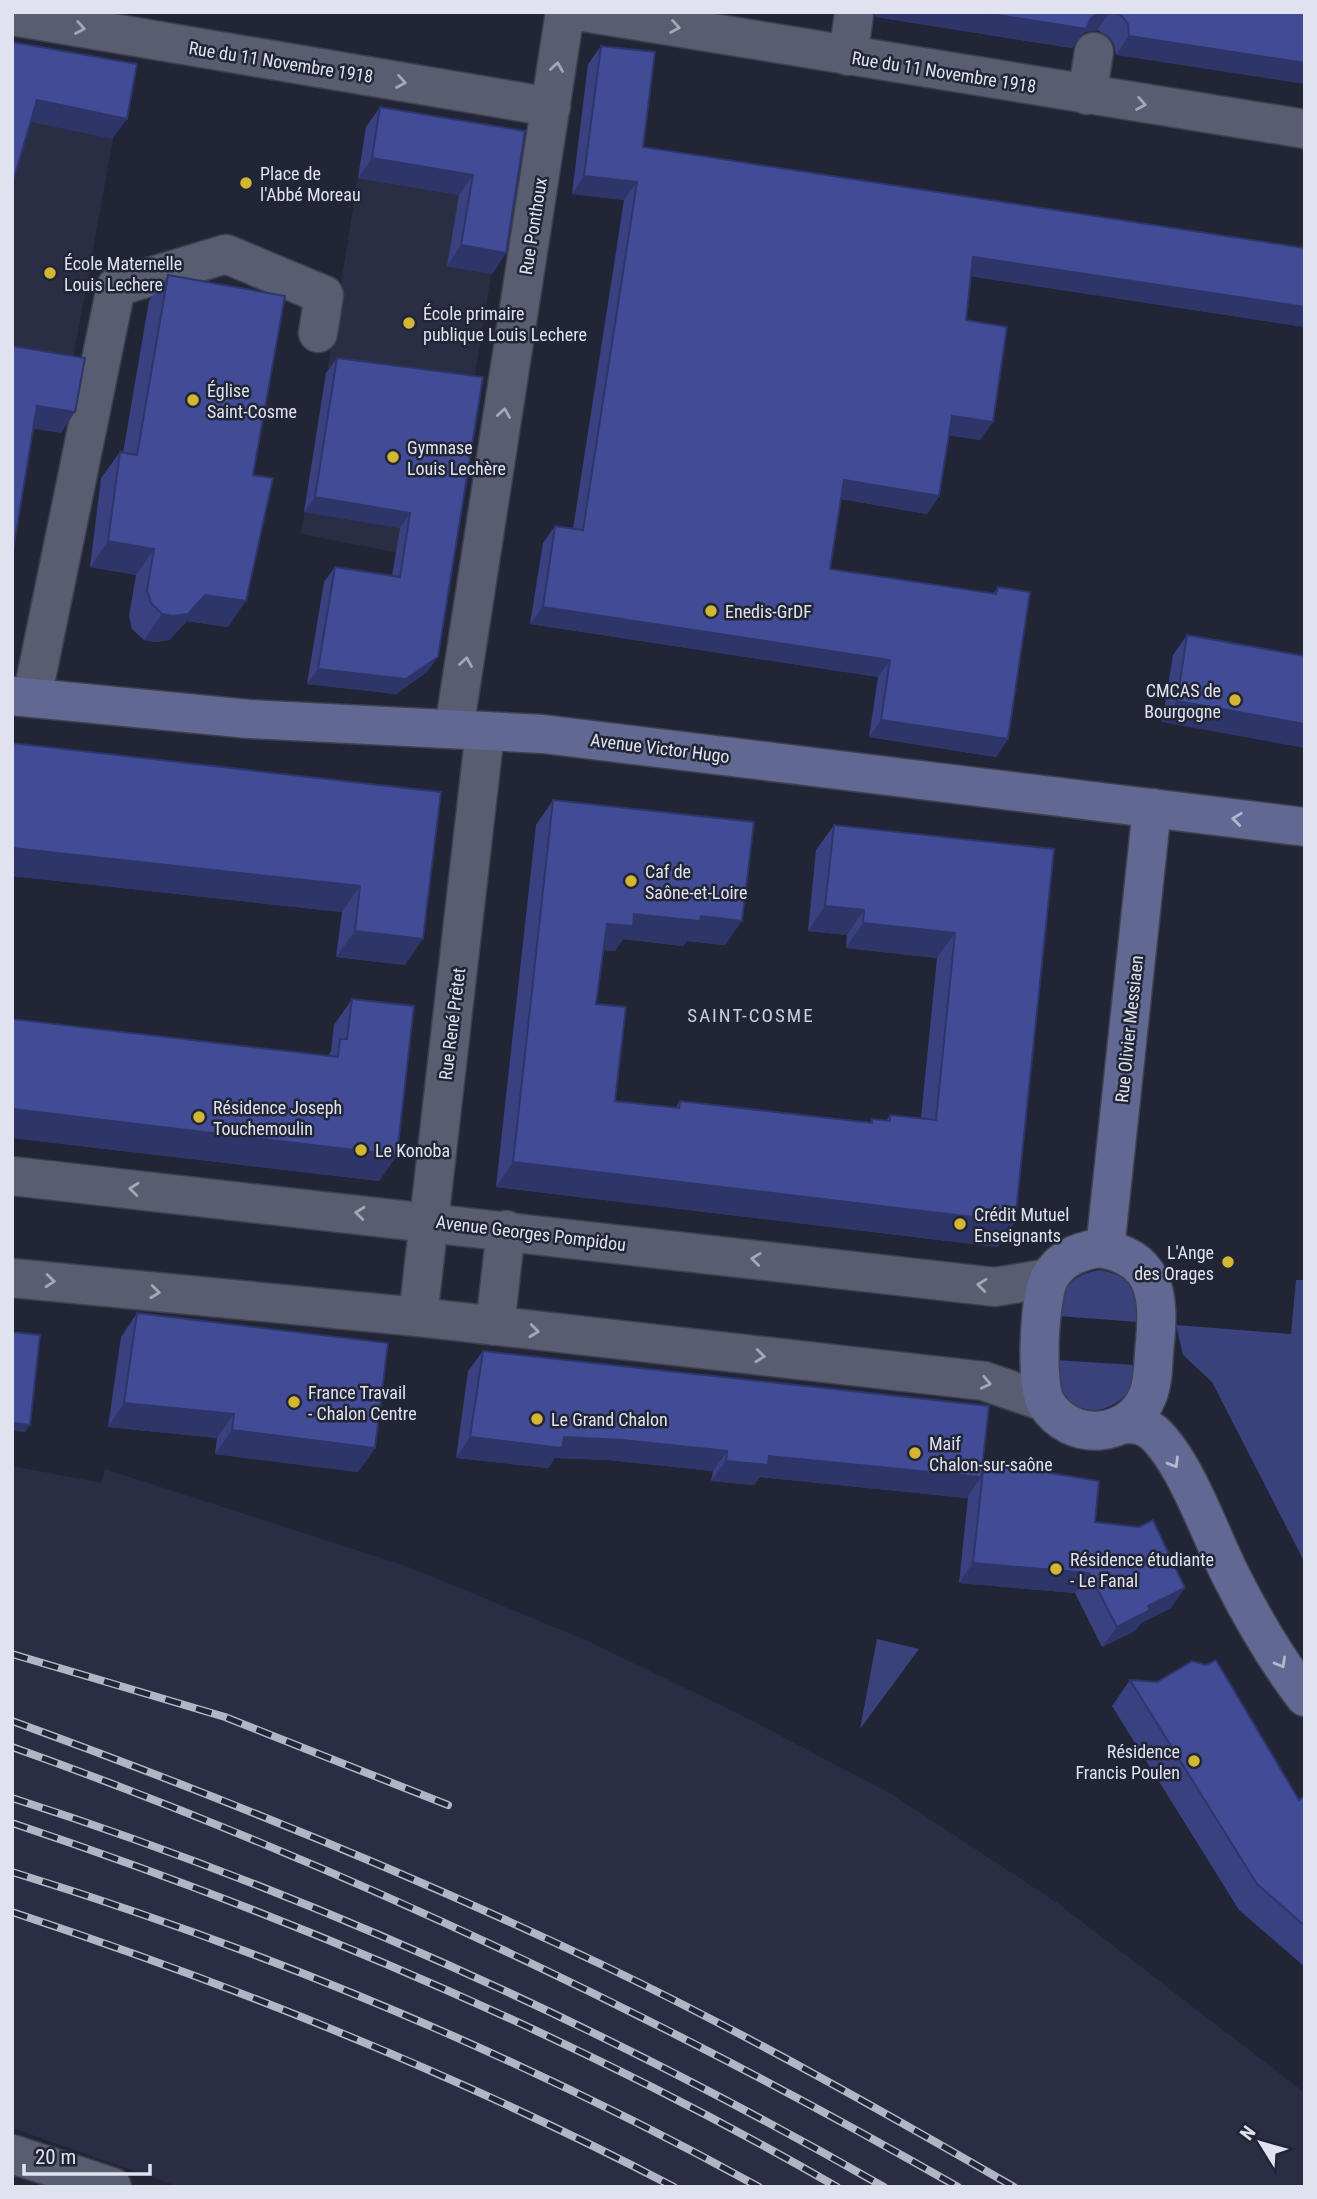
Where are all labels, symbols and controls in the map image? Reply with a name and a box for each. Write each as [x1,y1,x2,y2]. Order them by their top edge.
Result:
one-way arrow [669,19,681,34]
one-way arrow [74,20,85,35]
street label: Rue du 11 Novembre 1918 [187,37,375,87]
street label: Rue du 11 Novembre 1918 [850,47,1038,97]
one-way arrow [549,61,564,73]
one-way arrow [395,74,406,89]
one-way arrow [1135,96,1147,111]
place label: Place de l'Abbé Moreau [260,163,361,205]
marker: Place de l'Abbé Moreau [238,175,254,191]
street label: Rue Ponthoux [515,176,551,276]
place label: École Maternelle Louis Lechere [64,253,182,295]
marker: École Maternelle Louis Lechere [42,265,58,281]
place label: École primaire publique Louis Lechere [423,303,587,345]
marker: École primaire publique Louis Lechere [401,315,417,331]
place label: Église Saint-Cosme [207,380,297,422]
marker: Église Saint-Cosme [185,392,201,408]
one-way arrow [496,407,511,419]
place label: Gymnase Louis Lechère [407,437,506,479]
marker: Gymnase Louis Lechère [385,449,401,465]
place label: Enedis-GrDF [725,601,812,622]
marker: Enedis-GrDF [703,603,719,619]
one-way arrow [458,656,473,668]
place label: CMCAS de Bourgogne [1144,680,1221,722]
marker: CMCAS de Bourgogne [1227,692,1243,708]
street label: Avenue Victor Hugo [589,729,731,767]
one-way arrow [1231,811,1243,826]
place label: Caf de Saône-et-Loire [645,861,747,903]
marker: Caf de Saône-et-Loire [623,873,639,889]
street label: Rue Olivier Messiaen [1111,954,1147,1104]
street label: Rue René Prêtet [435,967,469,1081]
district label: SAINT-COSME [687,1004,815,1027]
place label: Résidence Joseph Touchemoulin [213,1097,342,1139]
marker: Résidence Joseph Touchemoulin [191,1109,207,1125]
place label: Le Konoba [375,1140,450,1161]
marker: Le Konoba [353,1142,369,1158]
one-way arrow [128,1182,140,1197]
place label: Crédit Mutuel Enseignants [974,1204,1069,1246]
one-way arrow [354,1206,366,1221]
street label: Avenue Georges Pompidou [435,1211,627,1255]
marker: Crédit Mutuel Enseignants [952,1216,968,1232]
place label: L'Ange des Orages [1134,1242,1214,1284]
one-way arrow [750,1251,761,1266]
marker: L'Ange des Orages [1220,1254,1236,1270]
one-way arrow [44,1273,55,1288]
one-way arrow [976,1278,987,1293]
one-way arrow [150,1284,161,1299]
one-way arrow [528,1323,540,1338]
one-way arrow [754,1349,766,1364]
one-way arrow [980,1374,992,1389]
place label: France Travail - Chalon Centre [308,1382,417,1424]
marker: France Travail - Chalon Centre [286,1394,302,1410]
place label: Le Grand Chalon [551,1409,668,1430]
marker: Le Grand Chalon [529,1411,545,1427]
place label: Maif Chalon-sur-saône [929,1433,1053,1475]
marker: Maif Chalon-sur-saône [907,1445,923,1461]
one-way arrow [1166,1455,1179,1468]
place label: Résidence étudiante - Le Fanal [1070,1549,1214,1591]
marker: Résidence étudiante - Le Fanal [1048,1561,1064,1577]
one-way arrow [1273,1656,1286,1669]
place label: Résidence Francis Poulen [1075,1741,1180,1783]
marker: Résidence Francis Poulen [1186,1753,1202,1769]
north arrow [1226,2108,1296,2178]
text: N [1235,2122,1261,2145]
scale bar [24,2132,150,2176]
text: 20 m [35,2145,76,2169]

